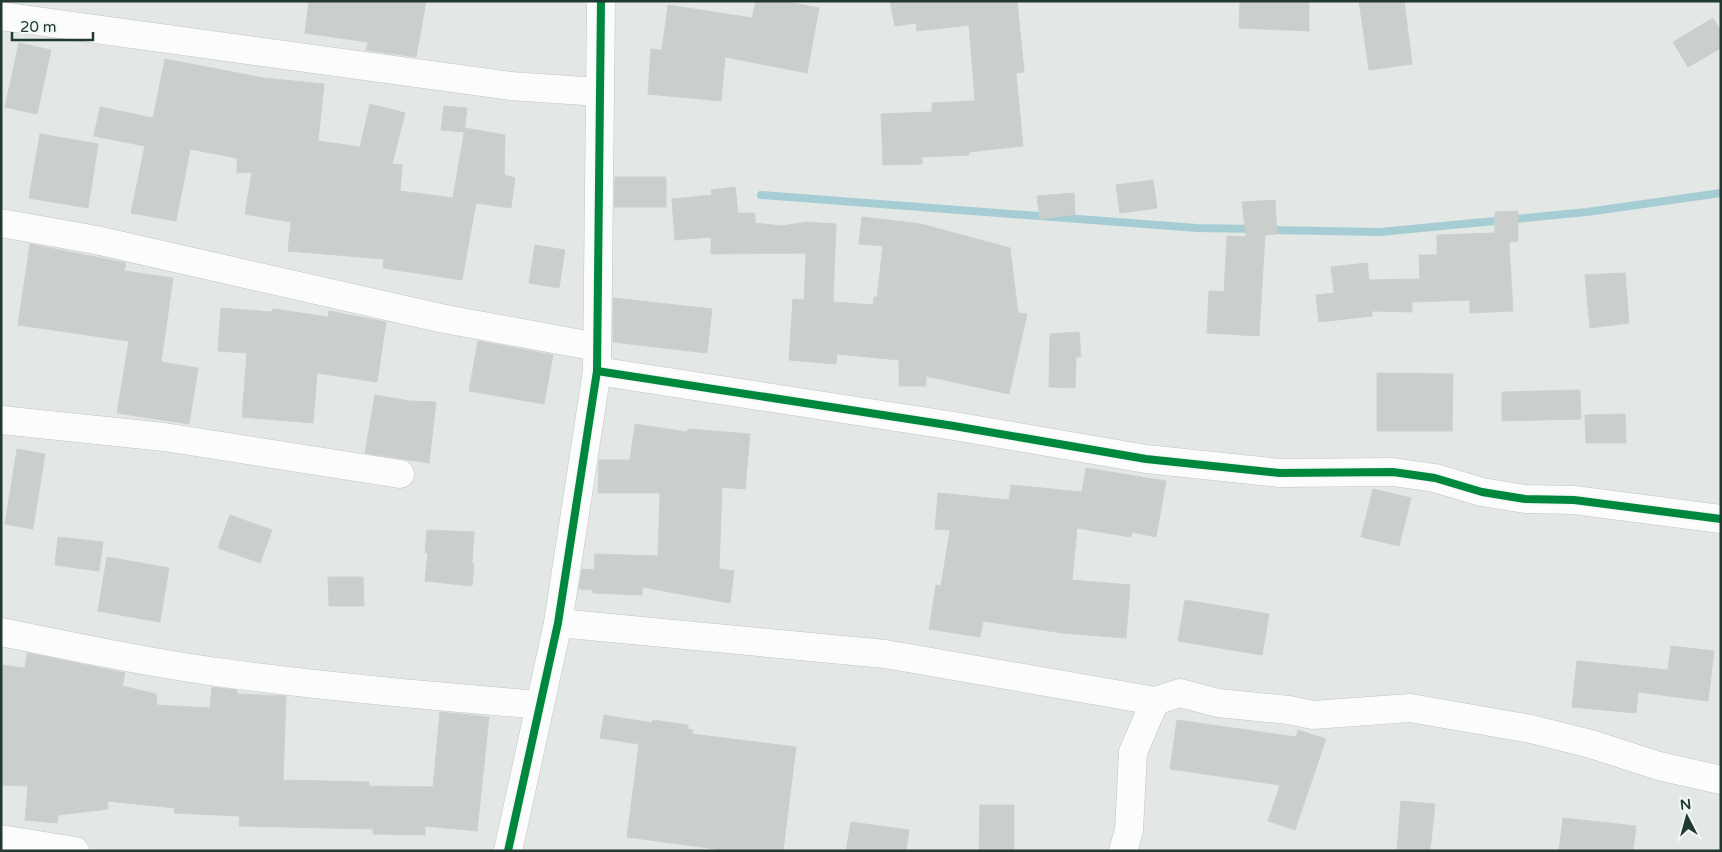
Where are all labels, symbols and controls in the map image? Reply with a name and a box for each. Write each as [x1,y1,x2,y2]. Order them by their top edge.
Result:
scale bar [12,10,94,42]
text: 20 m [20,18,57,36]
north arrow [1662,792,1712,842]
text: N [1679,796,1692,814]

